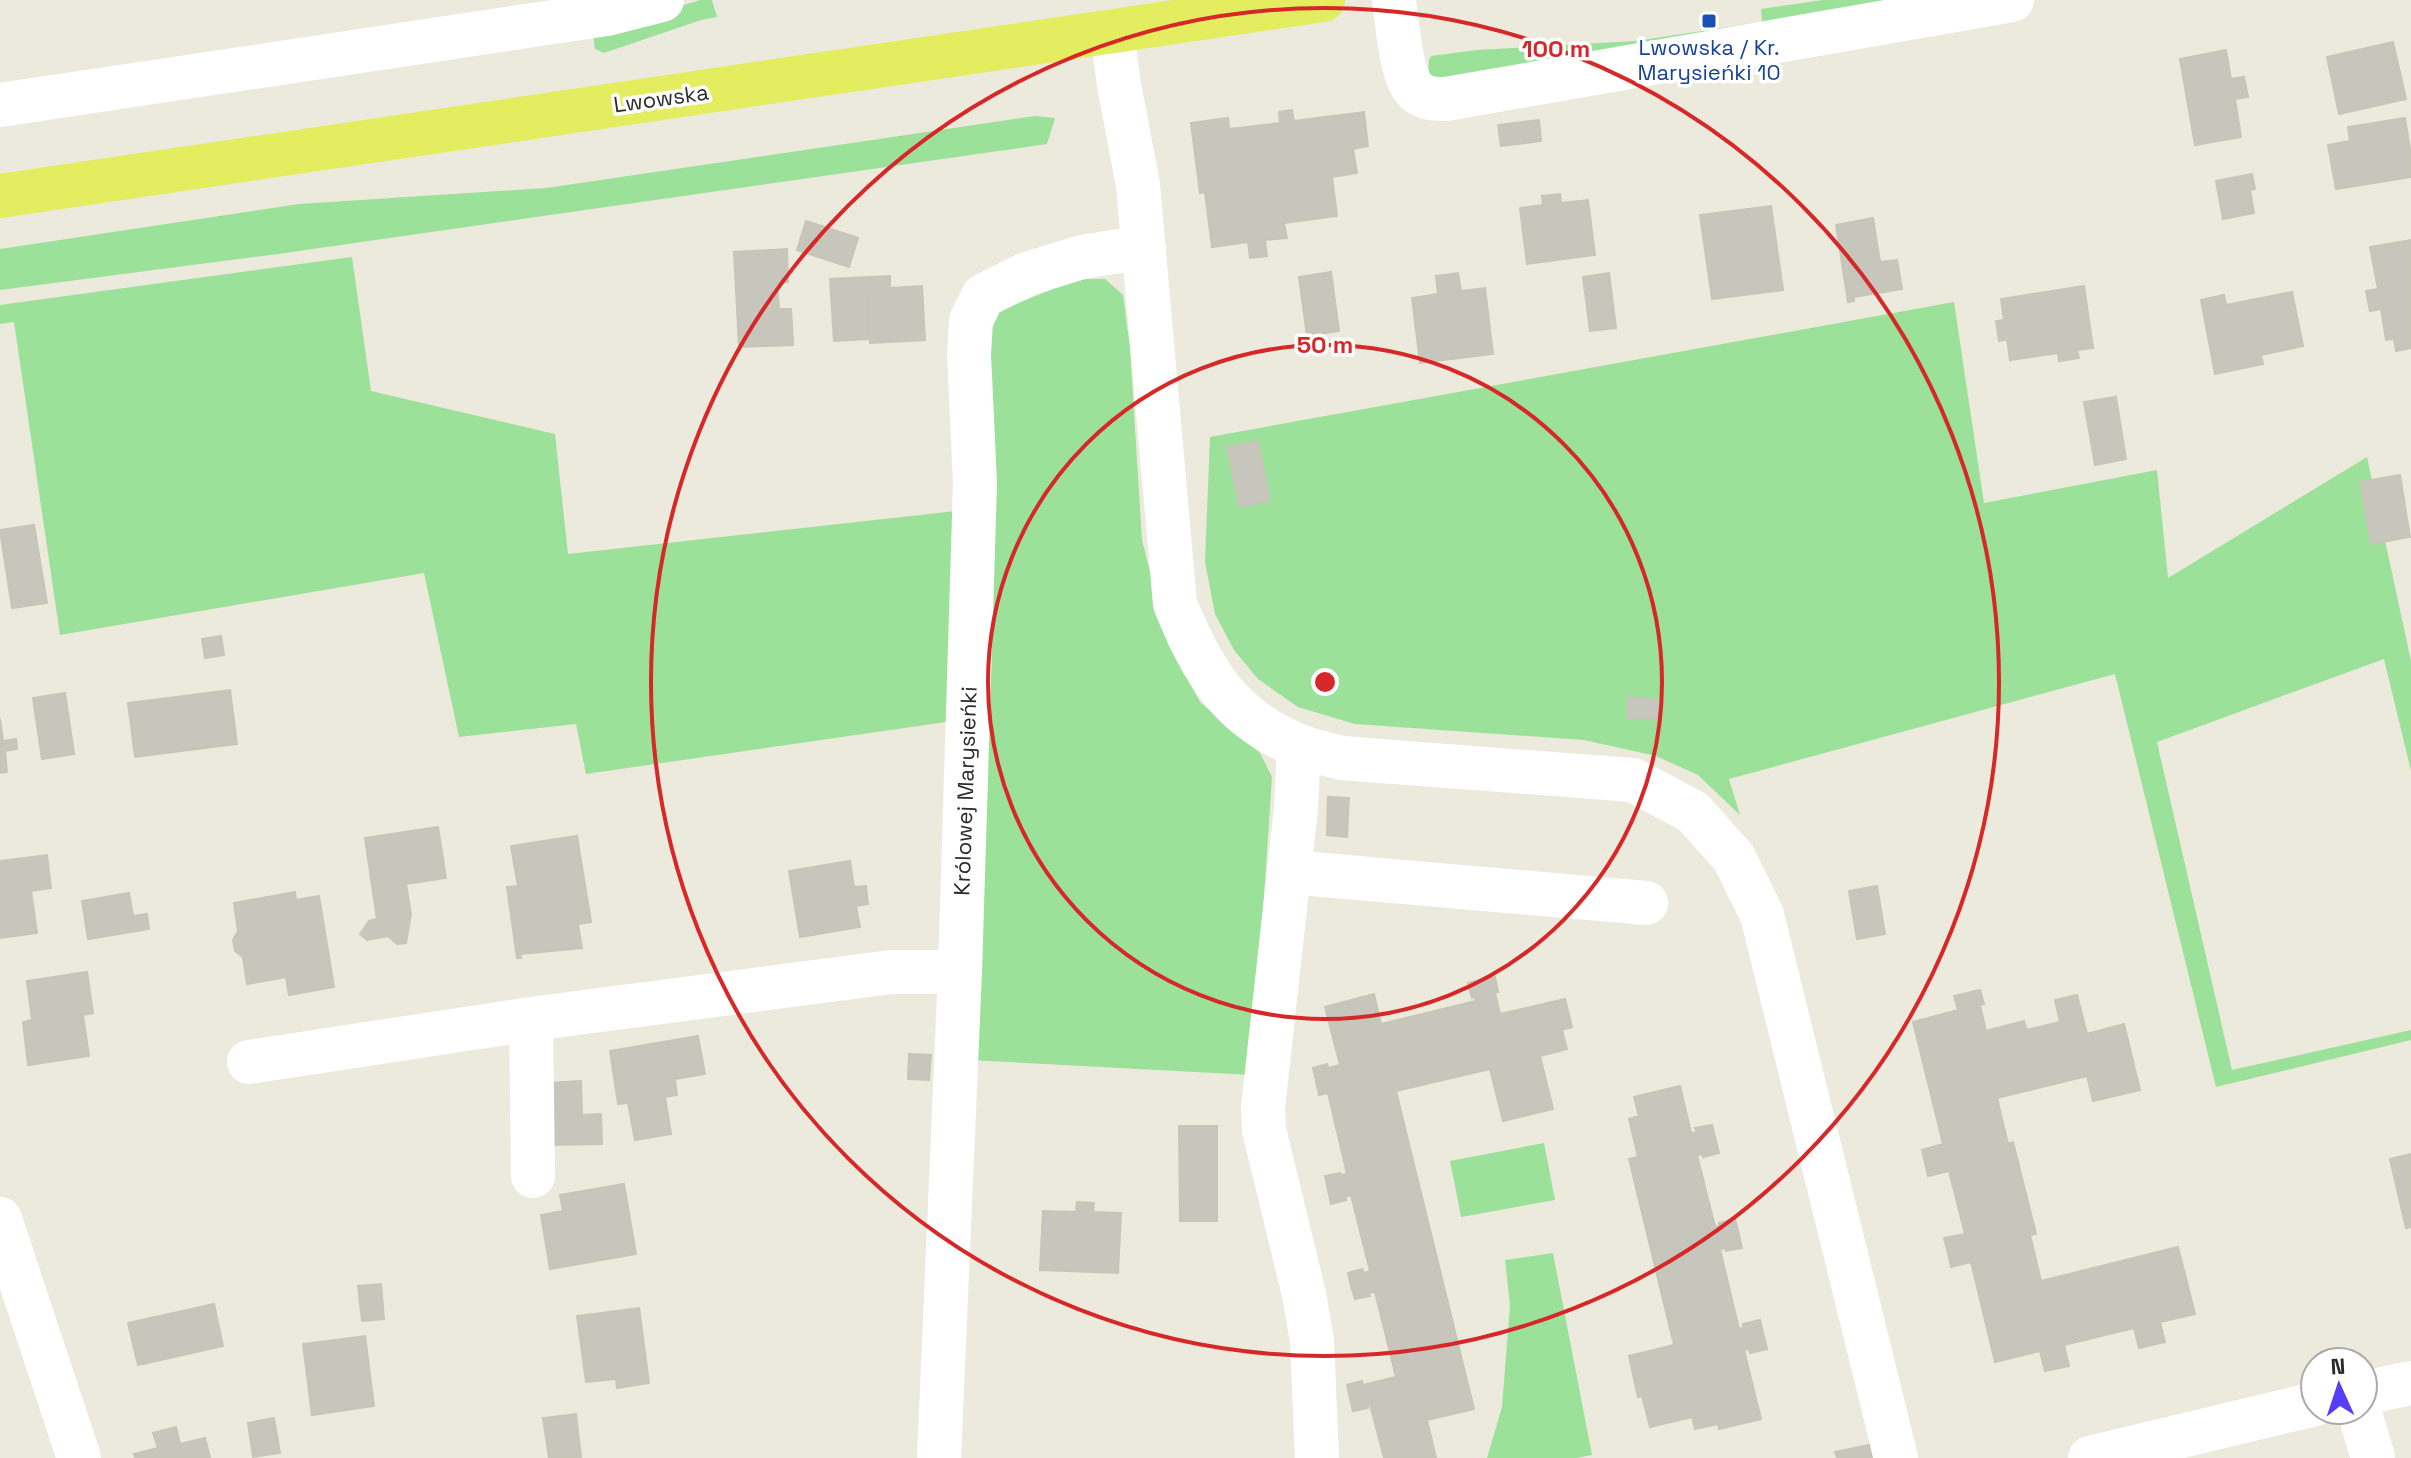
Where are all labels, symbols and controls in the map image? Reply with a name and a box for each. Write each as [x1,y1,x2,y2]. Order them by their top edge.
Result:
marker: Lwowska / Kr. Marysieńki 10 [1700,12,1718,30]
text: 100 m [1522,33,1590,64]
place label: Lwowska / Kr. Marysieńki 10 [1637,33,1781,86]
street label: Lwowska [612,77,711,119]
text: 50 m [1297,329,1353,360]
centre of rings [1311,668,1339,696]
street label: Królowej Marysieńki [947,686,983,896]
north arrow [2299,1346,2379,1426]
text: N [2330,1352,2346,1380]

